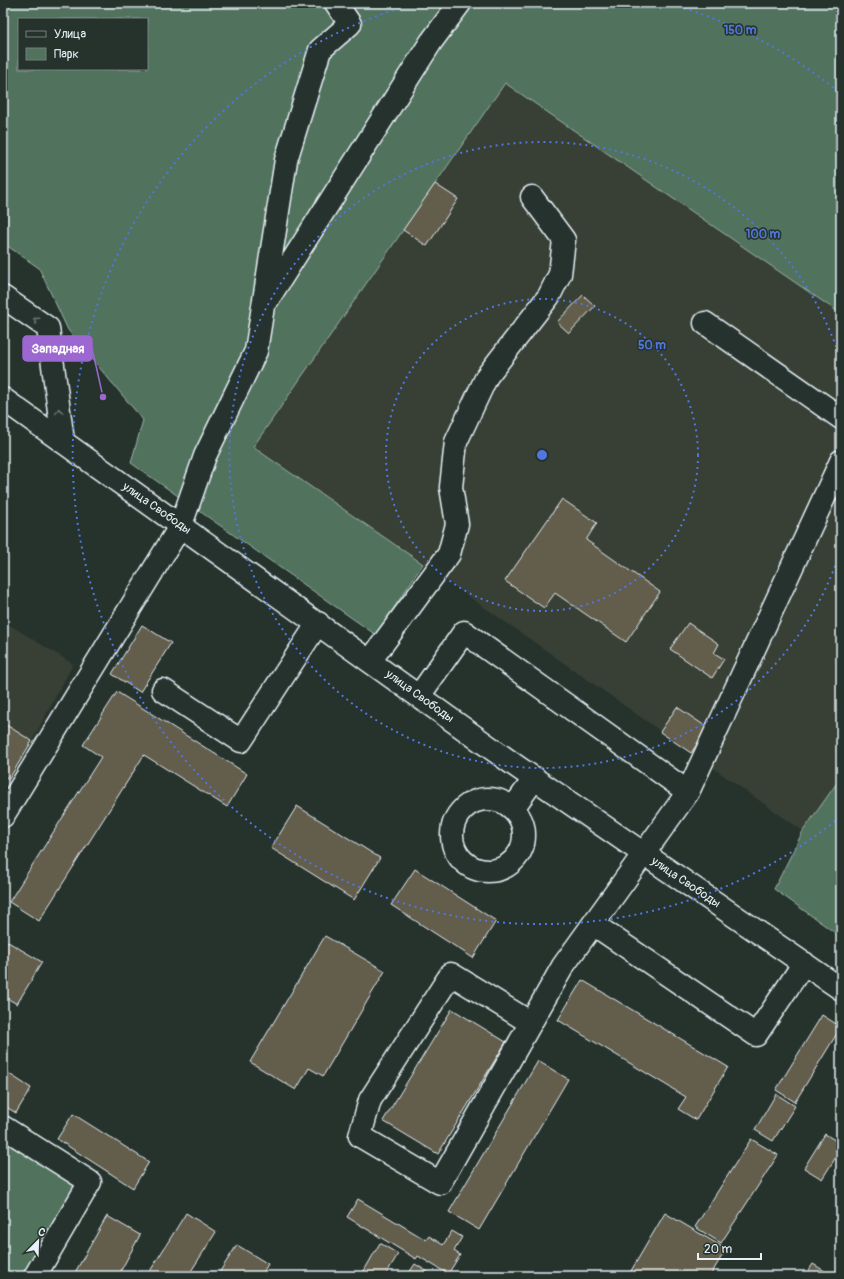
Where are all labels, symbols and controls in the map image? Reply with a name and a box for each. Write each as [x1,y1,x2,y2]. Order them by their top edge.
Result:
legend [18,18,148,70]
text: 150 m [724,23,757,38]
text: Улица [54,27,86,42]
text: Парк [54,47,79,62]
text: 100 m [746,227,781,242]
one-way arrow [33,317,40,325]
callout: Западная [23,336,92,361]
text: 50 m [638,338,666,353]
text: Западная [32,341,84,357]
one-way arrow [55,408,64,414]
centre of rings [535,448,549,462]
street label: улица Свободы [119,479,194,538]
street label: улица Свободы [382,666,457,726]
street label: улица Свободы [647,853,724,911]
north arrow [18,1221,58,1261]
text: С [36,1225,48,1240]
scale bar [698,1235,761,1261]
text: 20 m [704,1242,733,1257]

